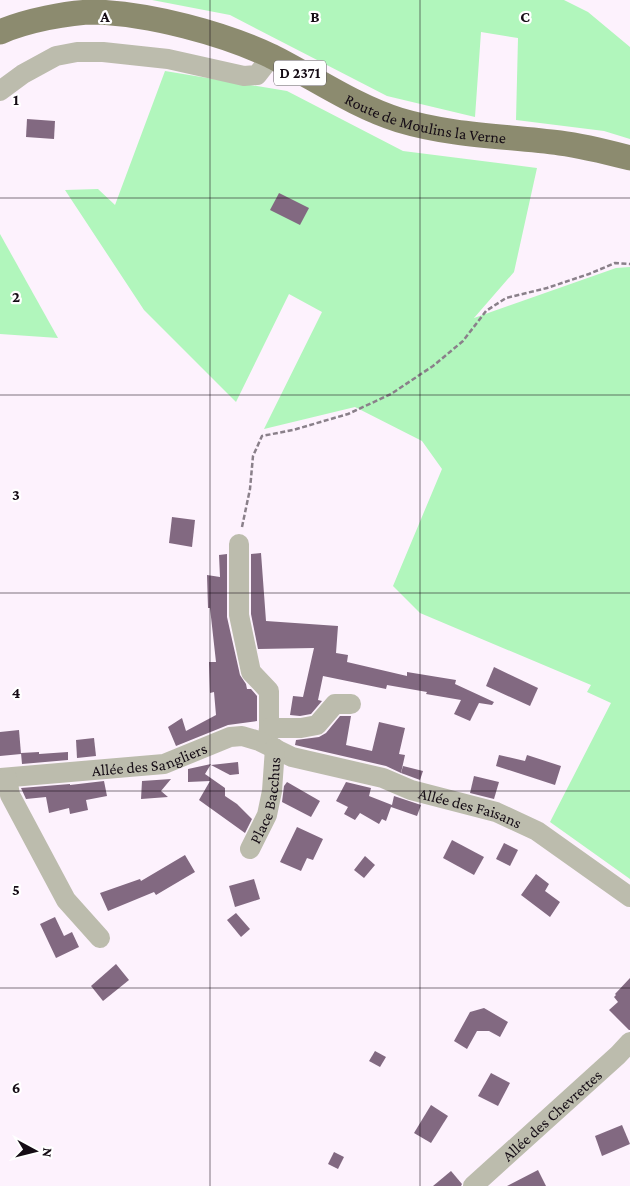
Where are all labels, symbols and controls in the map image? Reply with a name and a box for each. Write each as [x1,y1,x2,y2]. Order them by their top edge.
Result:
text: A [99,8,110,25]
text: B [310,8,320,25]
text: C [520,8,530,25]
road number: D 2371 [274,60,326,86]
street label: Route de Moulins la Verne [342,90,507,146]
text: 1 [13,91,19,108]
text: 2 [12,288,20,305]
text: 3 [12,486,20,503]
text: 4 [12,684,21,701]
street label: Allée des Sangliers [91,739,209,779]
street label: Place Bacchus [246,757,283,846]
street label: Allée des Faisans [417,784,524,832]
text: 5 [12,881,20,898]
street label: Allée des Chevrettes [499,1066,605,1164]
text: 6 [12,1079,20,1096]
north arrow [10,1126,60,1176]
text: N [39,1147,56,1159]

